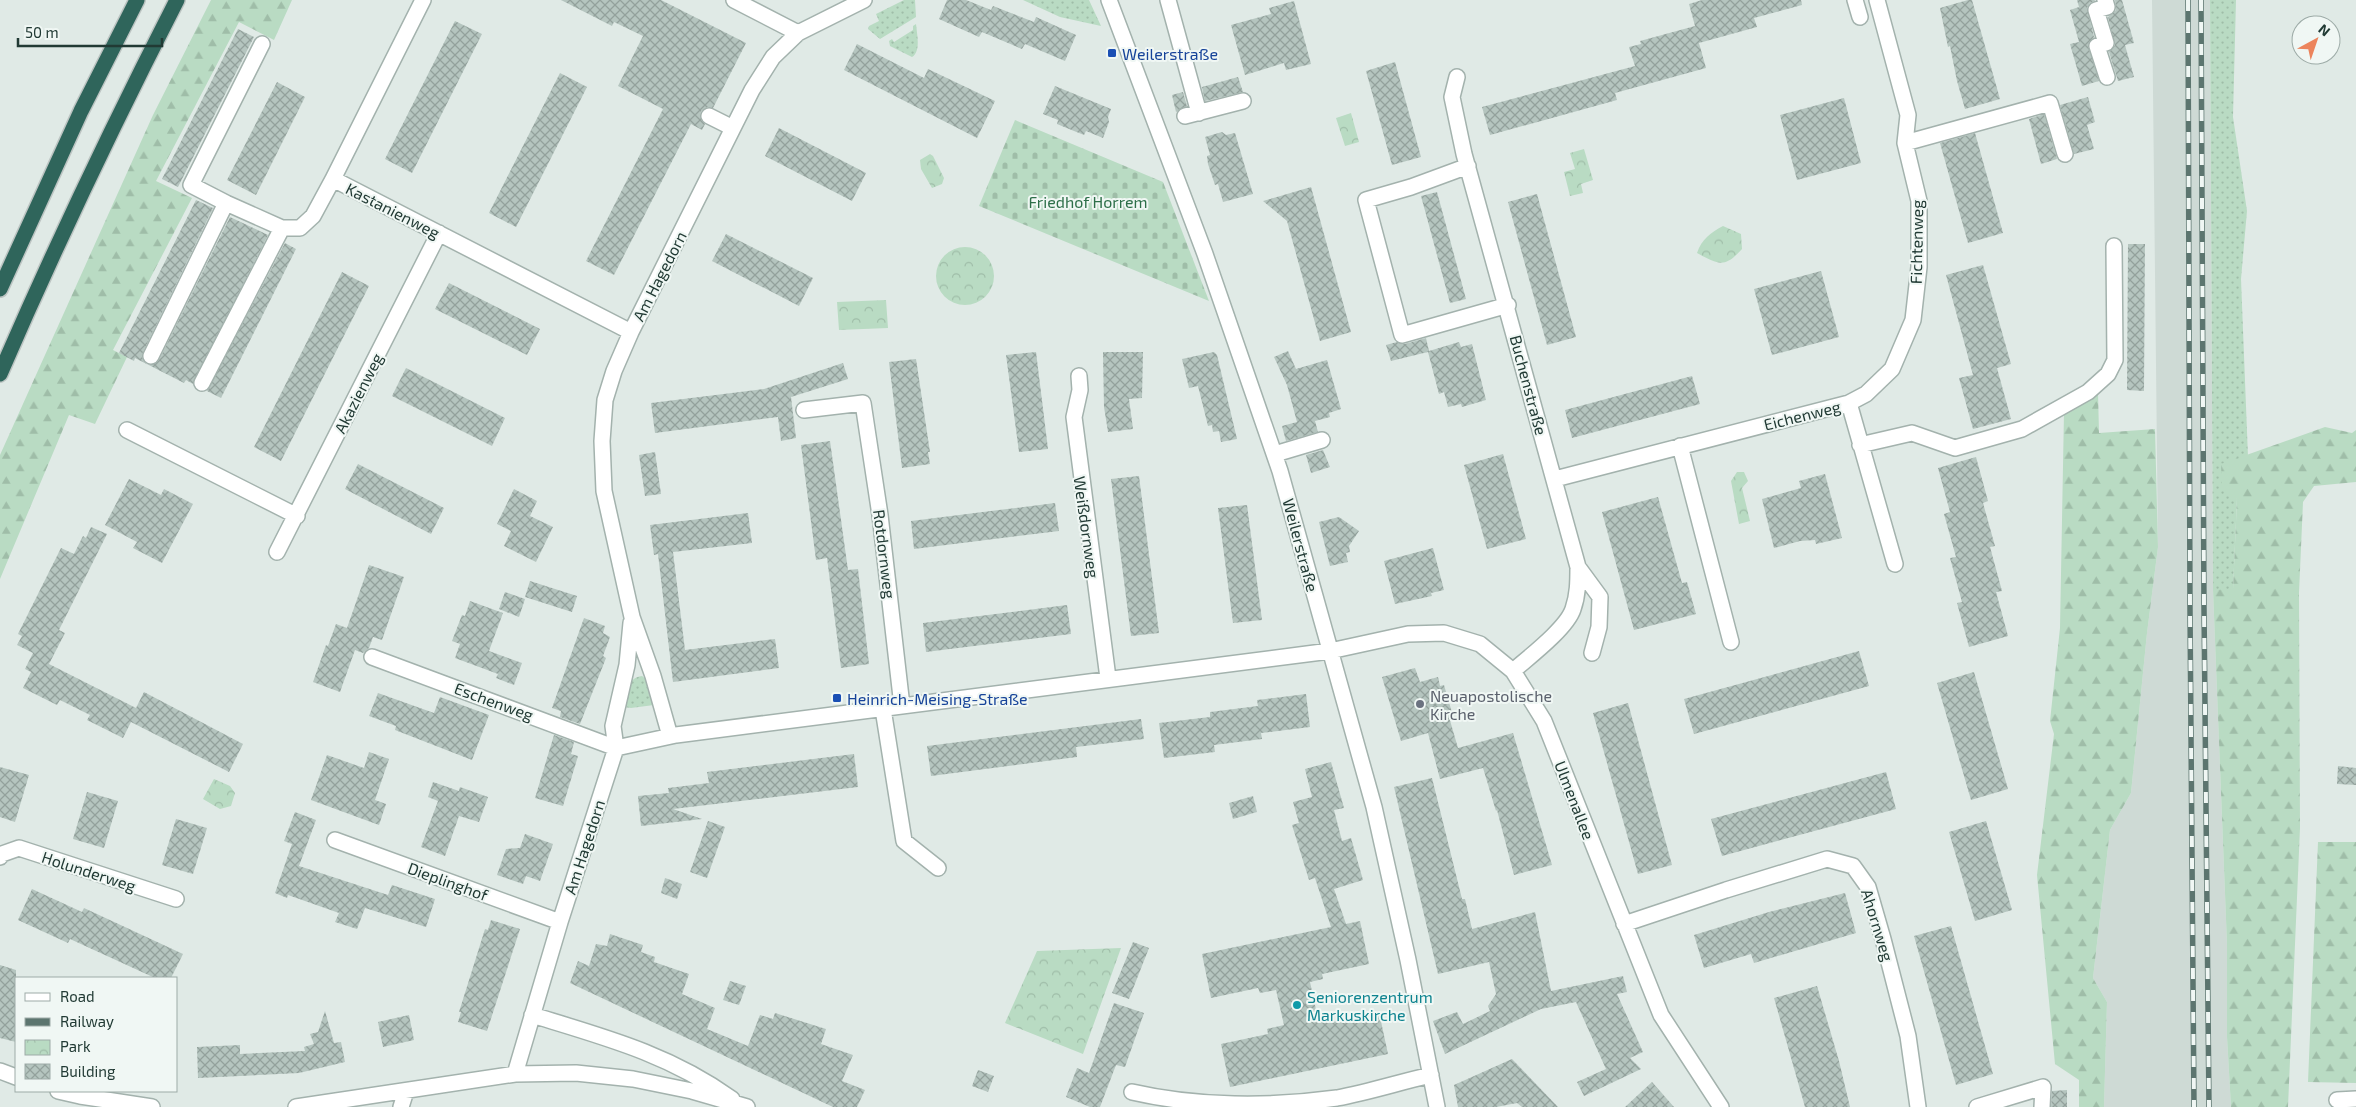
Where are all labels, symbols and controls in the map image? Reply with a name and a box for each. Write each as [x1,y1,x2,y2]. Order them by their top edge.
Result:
scale bar [18,15,161,47]
north arrow [2291,15,2341,65]
text: N [2315,20,2334,39]
text: 50 m [25,23,59,41]
place label: Weilerstraße [1122,44,1218,63]
marker: Weilerstraße [1106,47,1118,59]
street label: Kastanienweg [343,178,443,242]
park label: Friedhof Horrem [1028,192,1148,211]
street label: Fichtenweg [1906,200,1926,284]
street label: Am Hagedorn [628,228,690,324]
street label: Buchenstraße [1507,333,1551,437]
street label: Akazienweg [330,350,386,436]
street label: Eichenweg [1762,396,1842,434]
street label: Weißdornweg [1070,475,1104,579]
street label: Weilerstraße [1279,496,1323,594]
street label: Rotdornweg [870,508,900,600]
street label: Eschenweg [452,678,536,724]
place label: Neuapostolische Kirche [1430,686,1552,723]
place label: Heinrich-Meising-Straße [847,689,1028,708]
marker: Heinrich-Meising-Straße [831,692,843,704]
marker: Neuapostolische Kirche [1414,698,1426,710]
street label: Ulmenallee [1551,758,1599,842]
street label: Am Hagedorn [560,797,608,897]
street label: Holunderweg [40,847,138,895]
street label: Dieplinghof [405,858,492,905]
street label: Ahornweg [1858,886,1898,964]
legend [15,977,178,1092]
text: Road [60,987,95,1005]
place label: Seniorenzentrum Markuskirche [1307,987,1433,1024]
marker: Seniorenzentrum Markuskirche [1291,999,1303,1011]
text: Railway [60,1012,114,1030]
text: Park [60,1037,91,1055]
text: Building [60,1062,116,1080]

